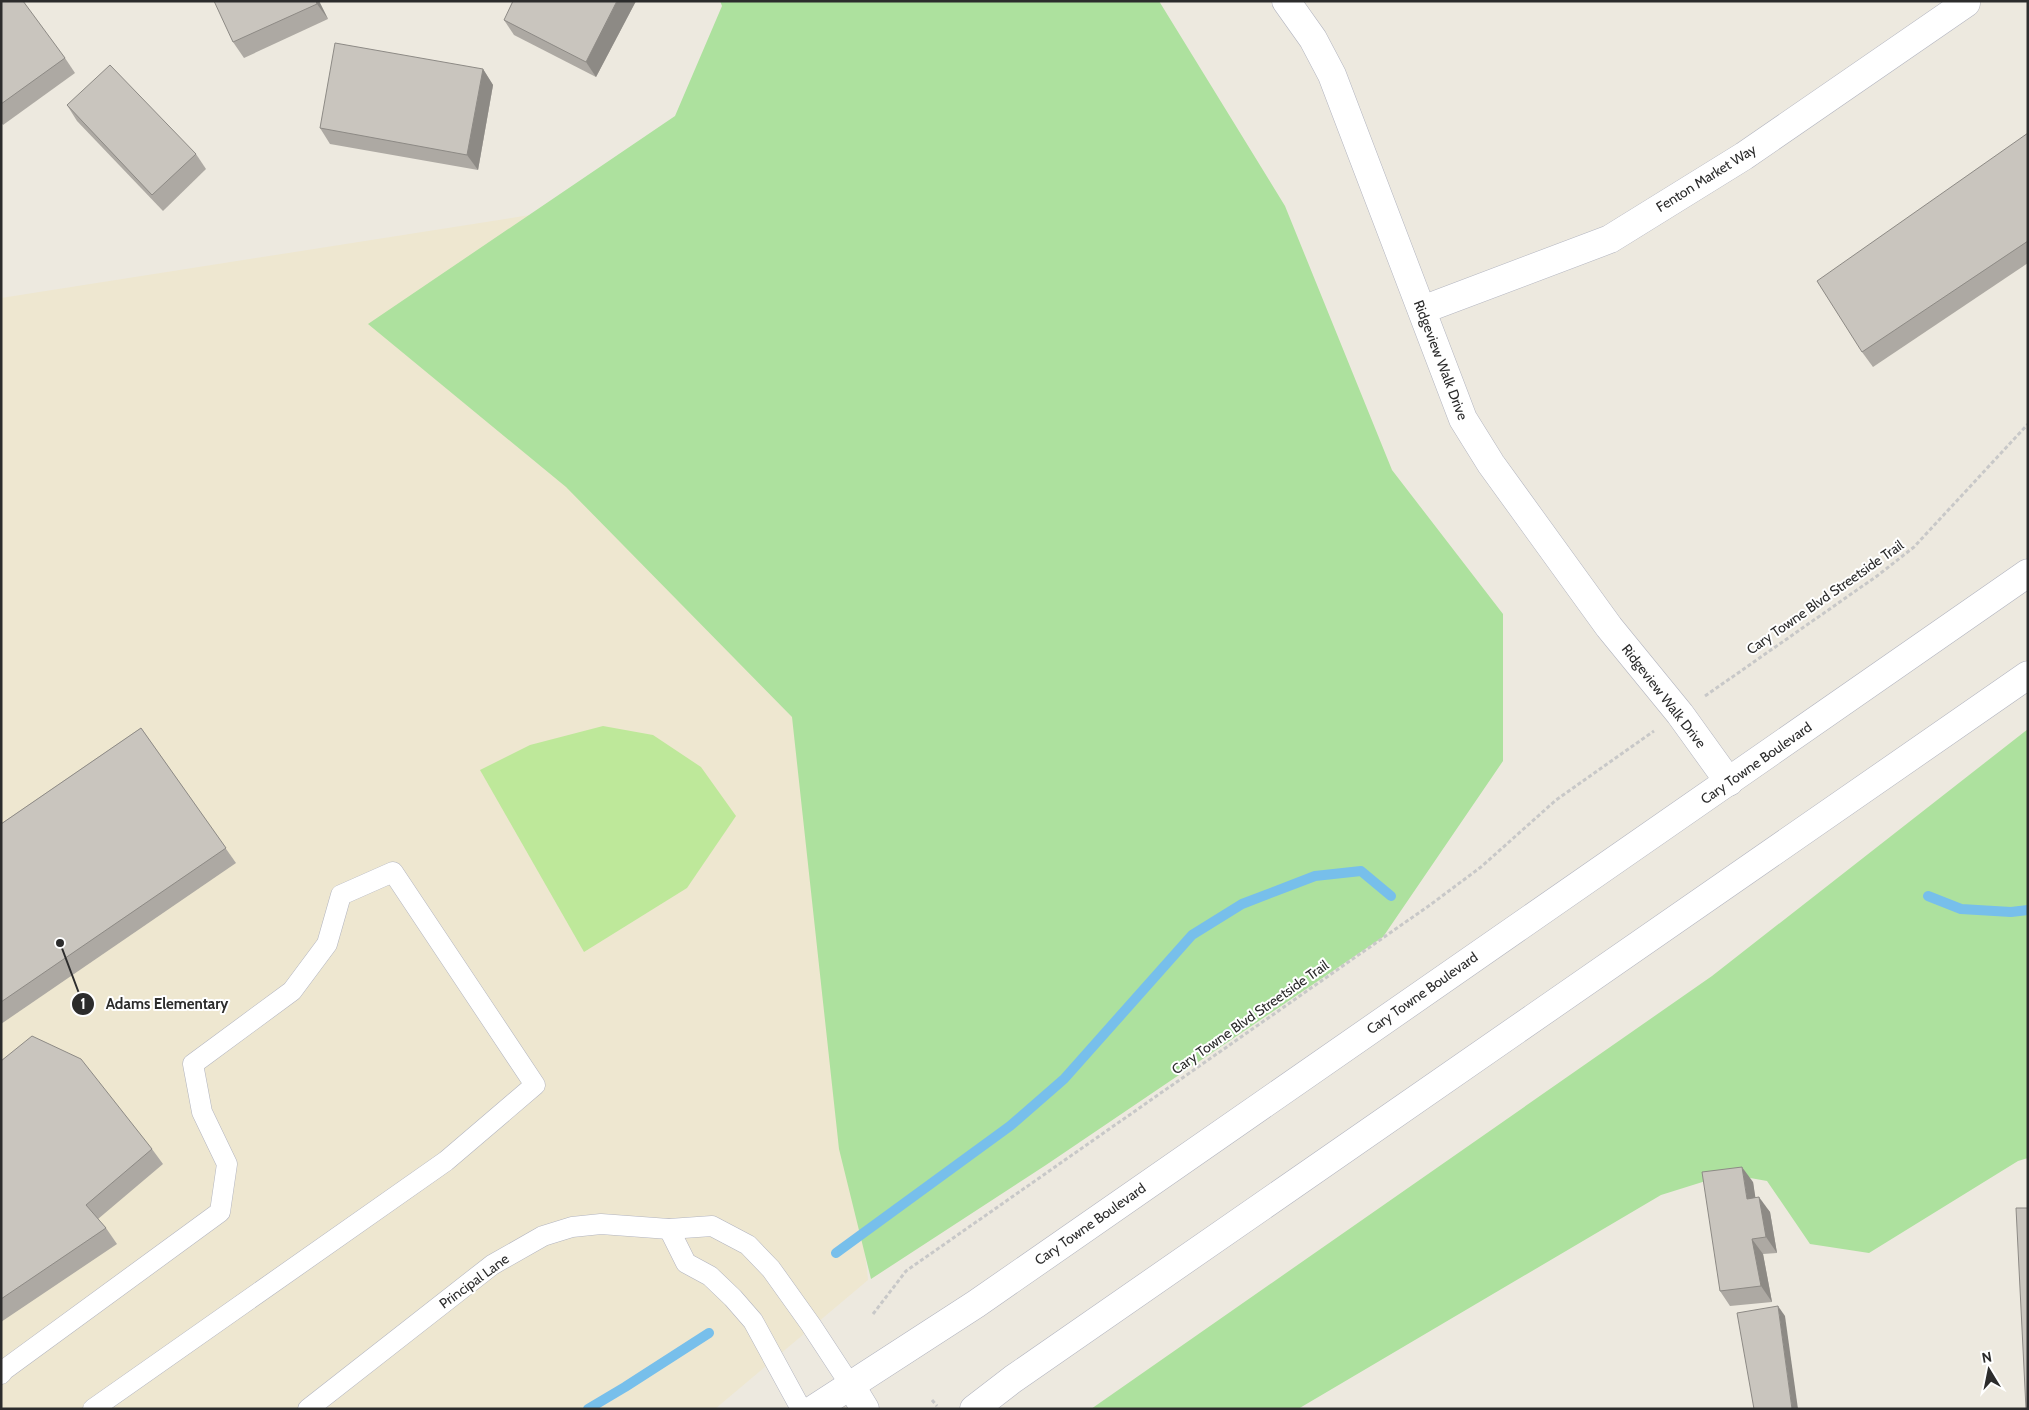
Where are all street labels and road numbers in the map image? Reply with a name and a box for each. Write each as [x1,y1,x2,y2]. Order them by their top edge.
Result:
street label: Fenton Market Way [1653,140,1759,216]
street label: Ridgeview Walk Drive [1410,297,1472,423]
street label: Cary Towne Blvd Streetside Trail [1743,535,1908,658]
street label: Ridgeview Walk Drive [1618,640,1710,752]
street label: Cary Towne Boulevard [1697,718,1815,808]
street label: Cary Towne Boulevard [1363,948,1481,1038]
street label: Cary Towne Blvd Streetside Trail [1168,955,1333,1078]
street label: Cary Towne Boulevard [1031,1179,1149,1269]
street label: Principal Lane [435,1250,513,1312]

